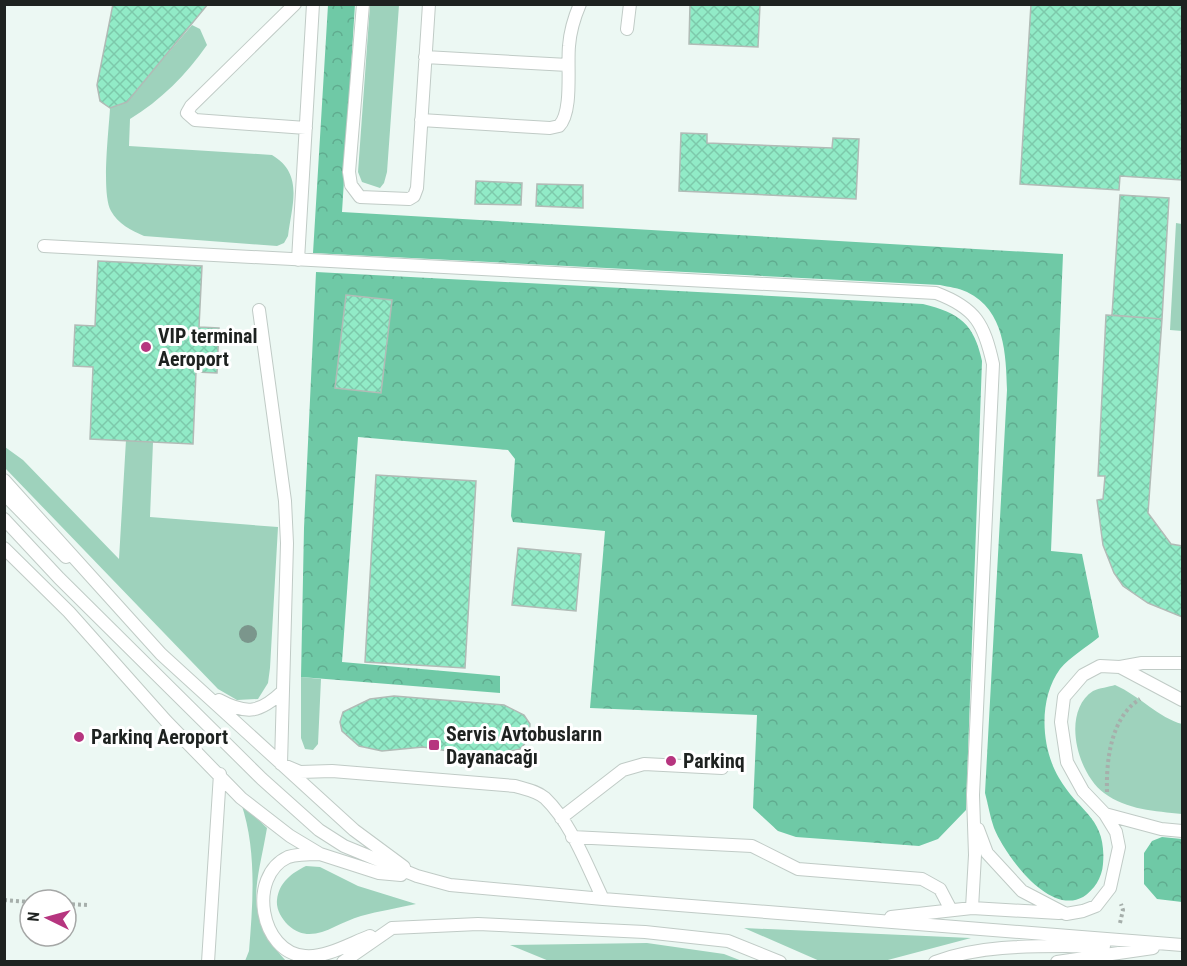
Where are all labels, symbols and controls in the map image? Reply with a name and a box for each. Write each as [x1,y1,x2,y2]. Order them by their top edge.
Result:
place label: VIP terminal Aeroport [158,324,257,371]
marker: VIP terminal Aeroport [139,340,153,354]
place label: Servis Avtobusların Dayanacağı [446,722,602,769]
place label: Parkinq Aeroport [91,725,228,749]
marker: Parkinq Aeroport [72,730,86,744]
marker: Servis Avtobusların Dayanacağı [427,738,441,752]
place label: Parkinq [683,749,745,773]
marker: Parkinq [664,754,678,768]
north arrow [18,888,78,948]
text: N [24,911,43,922]

